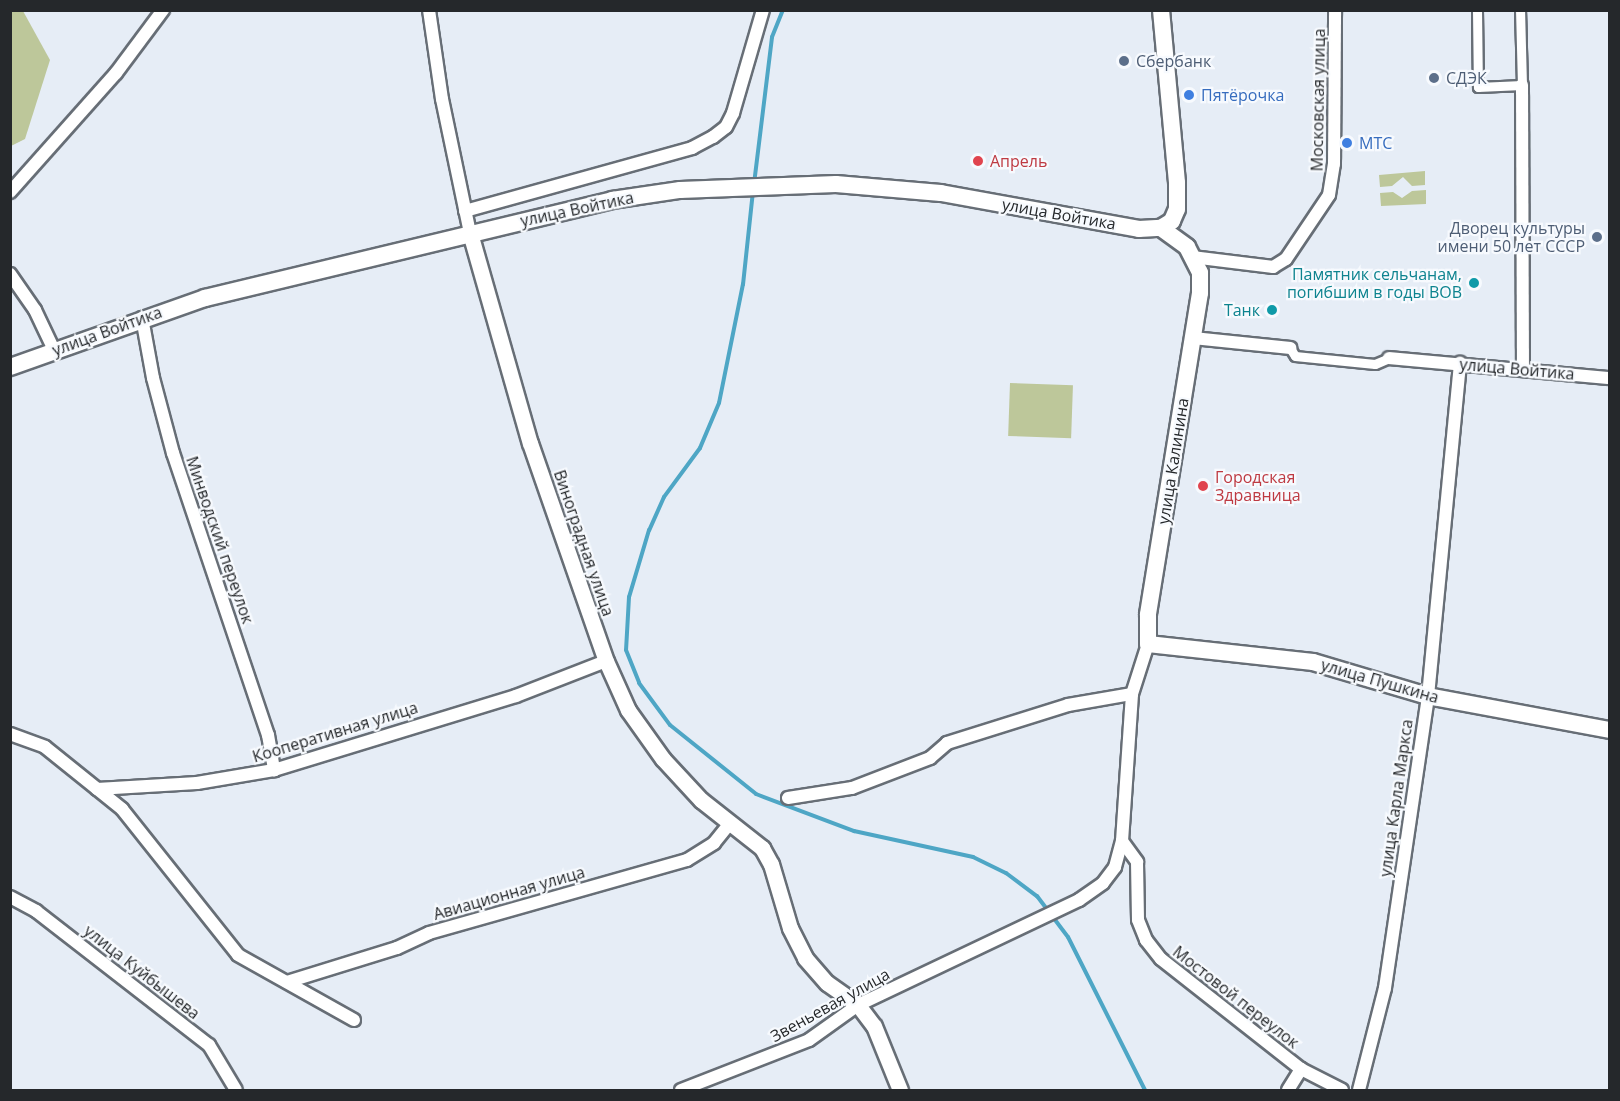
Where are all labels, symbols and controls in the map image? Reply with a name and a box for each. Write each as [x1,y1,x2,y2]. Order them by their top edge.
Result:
street label: Московская улица [1307,28,1329,172]
place label: Сбербанк [1136,51,1211,71]
marker: Сбербанк [1117,54,1131,68]
place label: СДЭК [1446,68,1487,88]
marker: СДЭК [1427,71,1441,85]
place label: Пятёрочка [1201,85,1284,105]
marker: Пятёрочка [1182,88,1196,102]
place label: МТС [1359,133,1392,153]
marker: МТС [1340,136,1354,150]
place label: Апрель [990,151,1047,171]
marker: Апрель [971,154,985,168]
street label: улица Войтика [519,188,635,230]
street label: улица Войтика [1001,195,1117,233]
place label: Дворец культуры имени 50 лет СССР [1438,218,1585,256]
marker: Дворец культуры имени 50 лет СССР [1590,230,1604,244]
place label: Памятник сельчанам, погибшим в годы ВОВ [1287,264,1462,302]
marker: Памятник сельчанам, погибшим в годы ВОВ [1467,276,1481,290]
place label: Танк [1224,300,1260,320]
street label: улица Войтика [49,302,165,360]
marker: Танк [1265,303,1279,317]
street label: улица Войтика [1459,354,1575,384]
street label: улица Калинина [1154,396,1192,526]
street label: Минводский переулок [182,454,258,626]
street label: Виноградная улица [550,467,618,619]
place label: Городская Здравница [1215,467,1301,505]
marker: Городская Здравница [1196,479,1210,493]
street label: улица Пушкина [1319,655,1441,707]
street label: Кооперативная улица [250,698,420,766]
street label: улица Карла Маркса [1375,718,1417,878]
street label: Авиационная улица [431,862,587,924]
street label: улица Куйбышева [80,921,204,1023]
street label: Мостовой переулок [1169,942,1303,1052]
street label: Звеньевая улица [767,964,893,1046]

